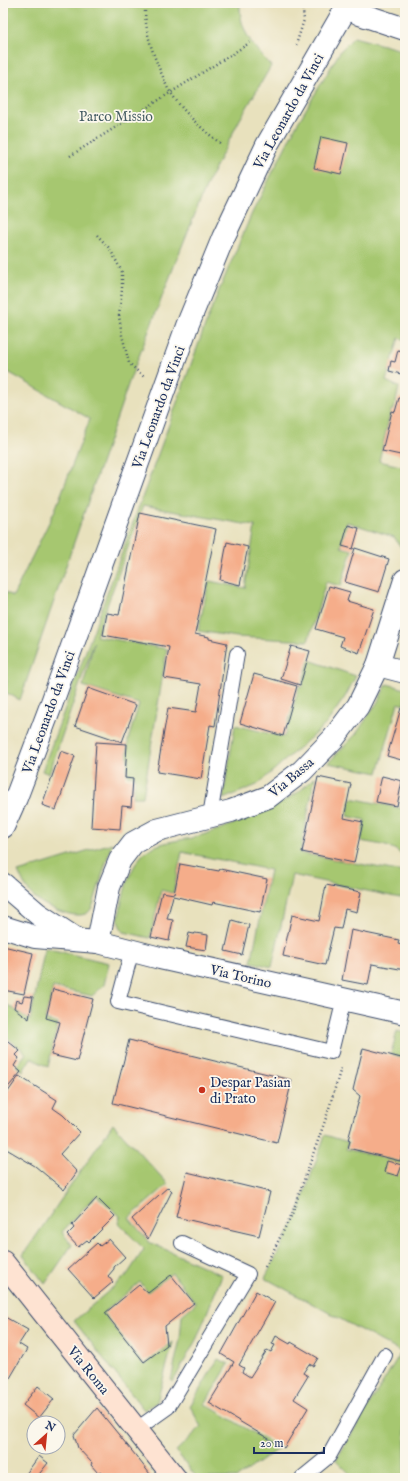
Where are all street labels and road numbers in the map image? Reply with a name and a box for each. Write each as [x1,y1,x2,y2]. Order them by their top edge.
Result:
street label: Via Leonardo da Vinci [249,50,328,173]
street label: Via Leonardo da Vinci [128,343,190,472]
street label: Via Leonardo da Vinci [18,648,80,777]
street label: Via Bassa [265,753,319,802]
street label: Via Torino [207,961,274,993]
street label: Via Roma [63,1342,114,1399]

